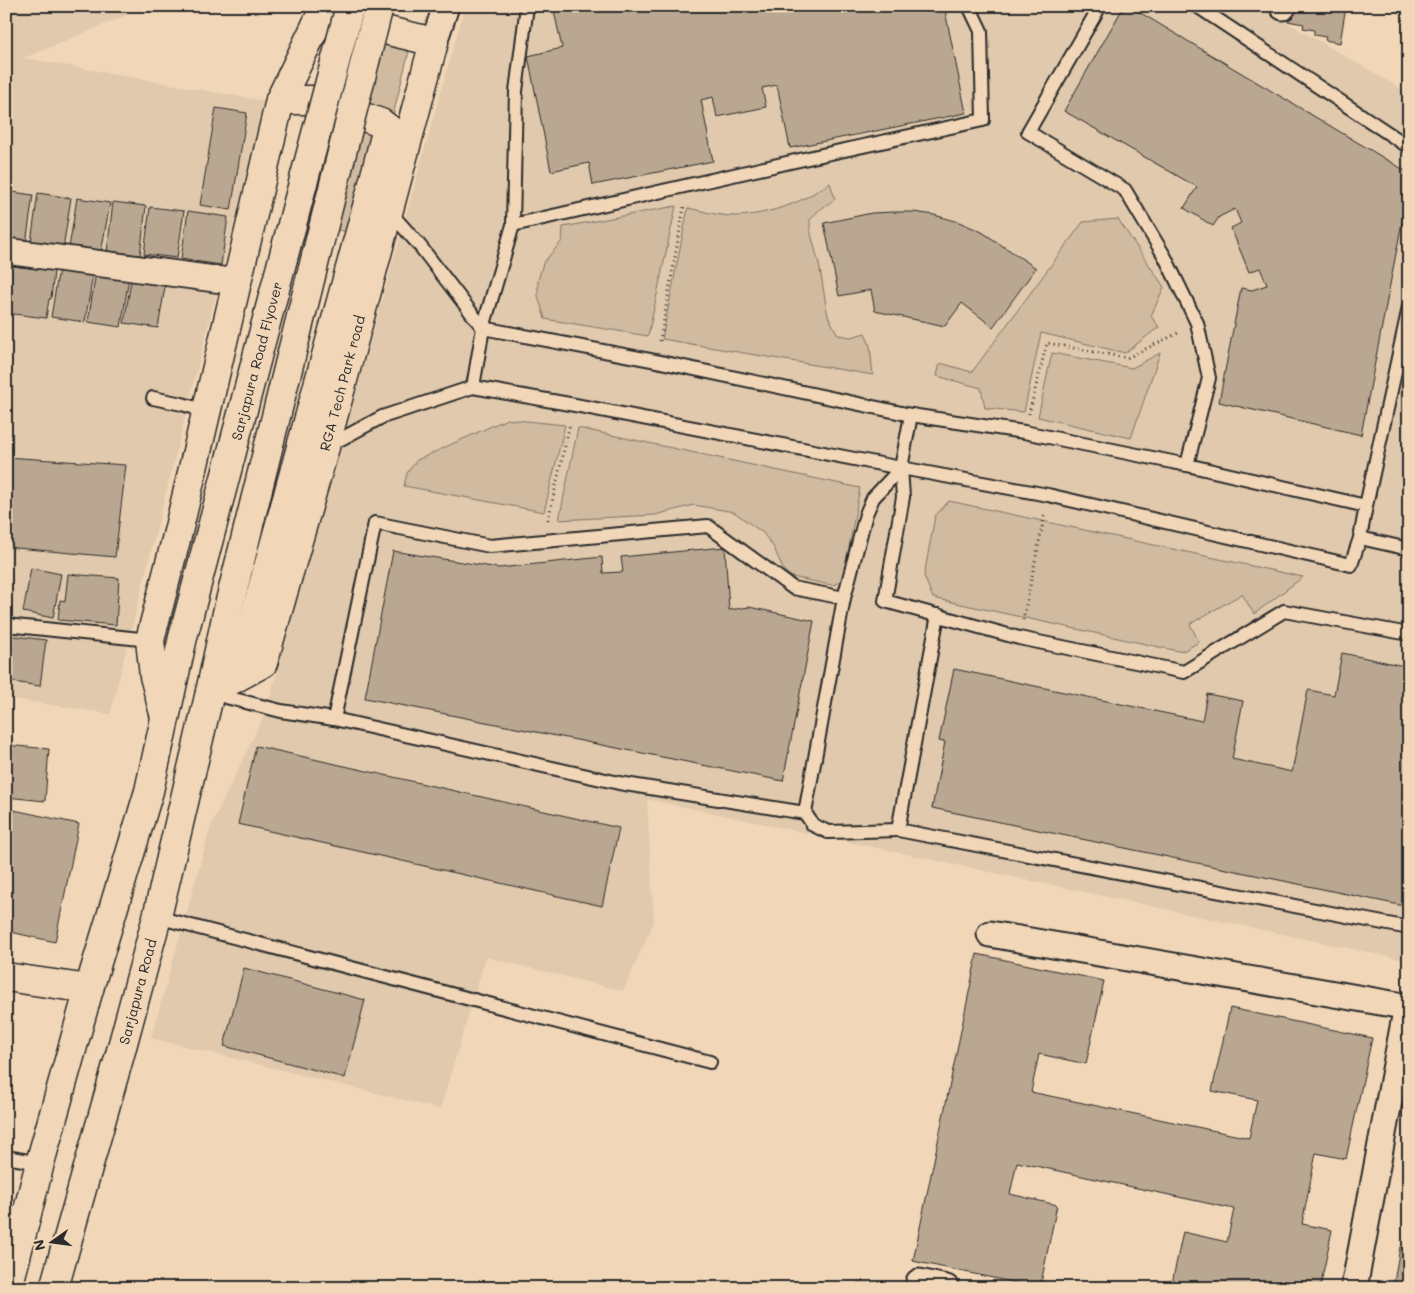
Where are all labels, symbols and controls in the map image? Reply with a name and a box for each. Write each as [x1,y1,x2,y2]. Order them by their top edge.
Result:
street label: Sarjapura Road Flyover [226,280,286,442]
street label: RGA Tech Park road [315,313,369,453]
street label: Sarjapura Road [114,936,160,1046]
north arrow [28,1216,78,1266]
text: N [28,1238,49,1253]

